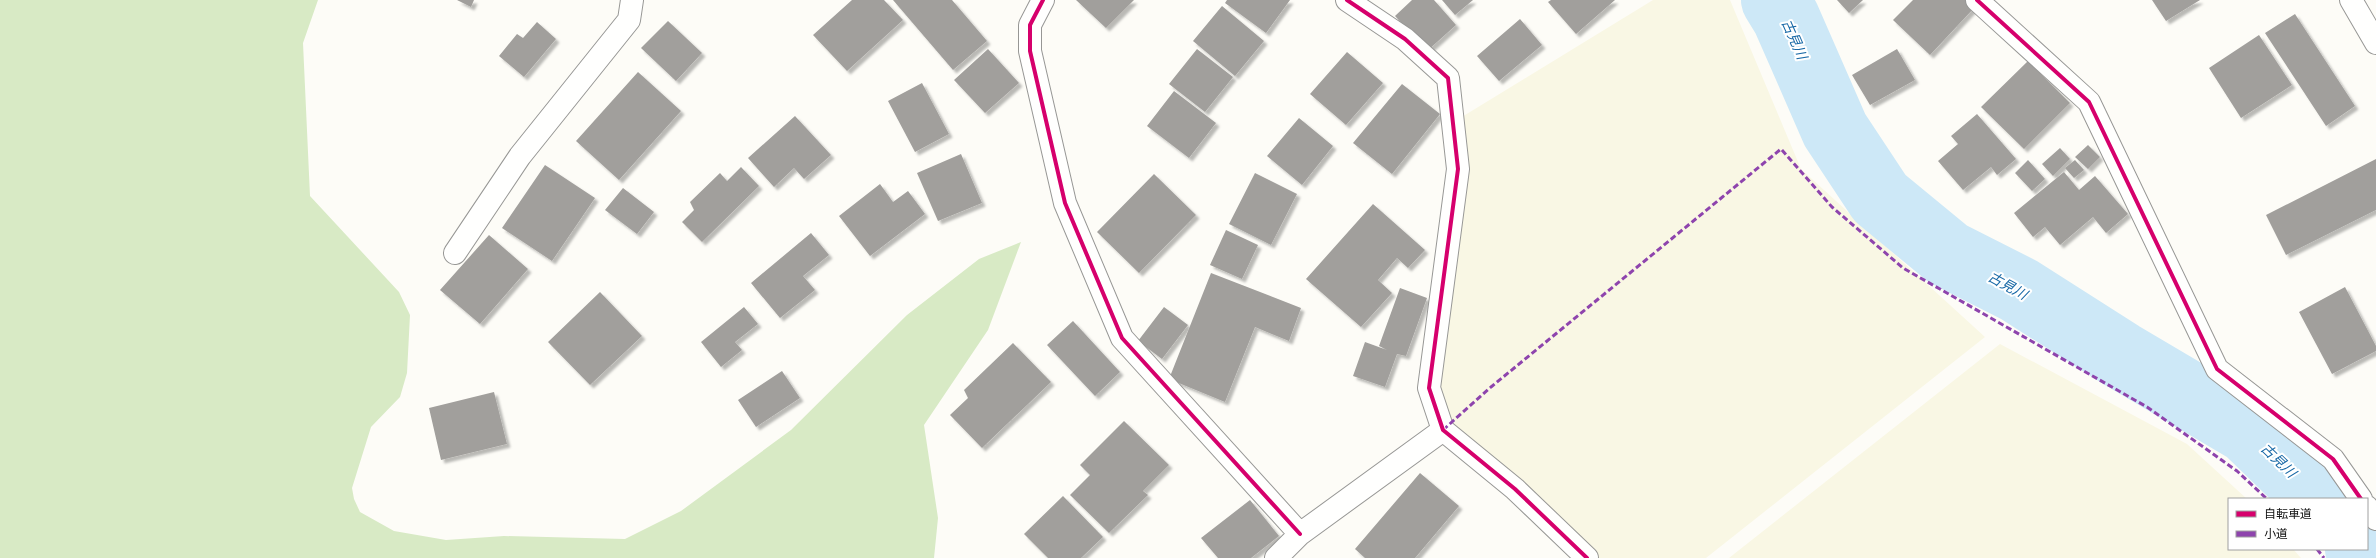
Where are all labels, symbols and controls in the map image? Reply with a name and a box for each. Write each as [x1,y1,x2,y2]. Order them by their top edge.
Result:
water label: 古見川 [1778,16,1813,64]
water label: 古見川 [1985,267,2033,304]
water label: 古見川 [2257,439,2302,483]
legend [2228,498,2368,550]
text: 自転車道 [2264,505,2312,522]
text: 小道 [2264,525,2288,542]

